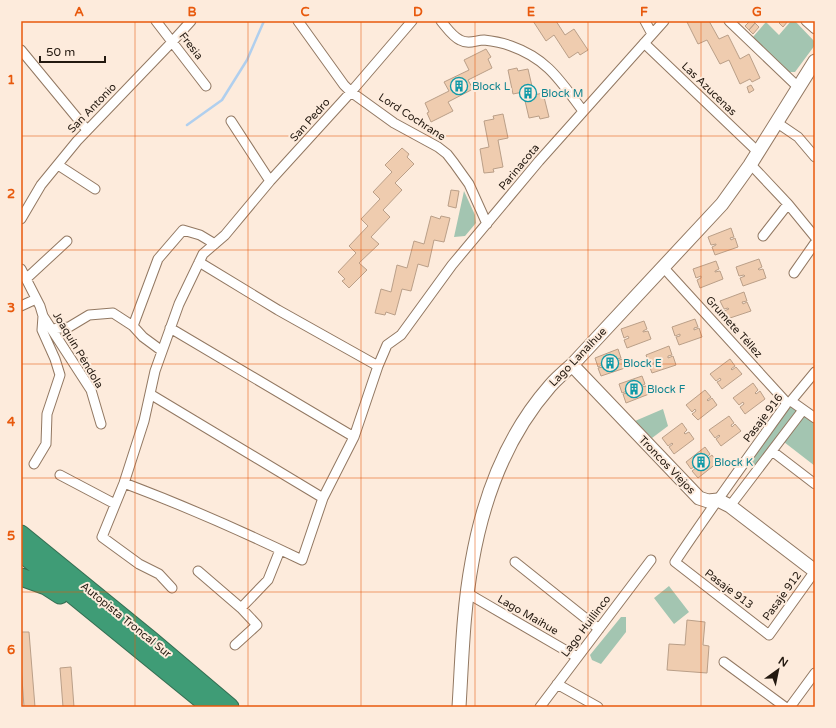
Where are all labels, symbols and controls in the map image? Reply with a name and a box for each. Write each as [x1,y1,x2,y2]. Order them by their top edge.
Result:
text: A [74,4,84,20]
text: B [187,4,197,20]
text: C [300,4,310,20]
text: D [413,4,423,20]
text: E [527,4,535,20]
text: F [640,4,648,20]
text: G [752,4,762,20]
street label: Fresia [176,30,206,62]
scale bar [40,38,105,64]
text: 50 m [46,45,75,59]
street label: Las Azucenas [679,60,739,118]
text: 1 [7,72,15,88]
building icon: Block L [449,76,469,96]
street label: San Antonio [65,80,119,136]
place label: Block L [472,80,511,93]
building icon: Block M [518,83,538,103]
place label: Block M [541,87,583,100]
street label: Lord Cochrane [376,91,448,143]
street label: San Pedro [287,95,333,144]
street label: Parinacota [496,141,542,193]
text: 2 [7,186,15,202]
street label: Grumete Téllez [703,294,765,361]
text: 3 [7,300,15,316]
street label: Joaquín Péndola [50,310,106,390]
street label: Lago Lanalhue [547,325,609,389]
building icon: Block E [600,353,620,373]
place label: Block E [623,357,662,370]
building icon: Block F [624,379,644,399]
place label: Block F [647,383,686,396]
street label: Pasaje 916 [741,391,786,445]
text: 4 [7,414,16,430]
street label: Troncos Viejos [636,433,698,497]
building icon: Block K [691,452,711,472]
place label: Block K [714,456,754,469]
text: 5 [7,528,15,544]
street label: Pasaje 913 [702,567,756,612]
street label: Pasaje 912 [760,569,804,623]
street label: Autopista Troncal Sur [78,580,174,661]
street label: Lago Maihue [495,592,561,638]
street label: Lago Huillinco [559,592,614,659]
text: 6 [7,642,15,658]
north arrow [758,650,798,690]
text: N [776,654,790,670]

